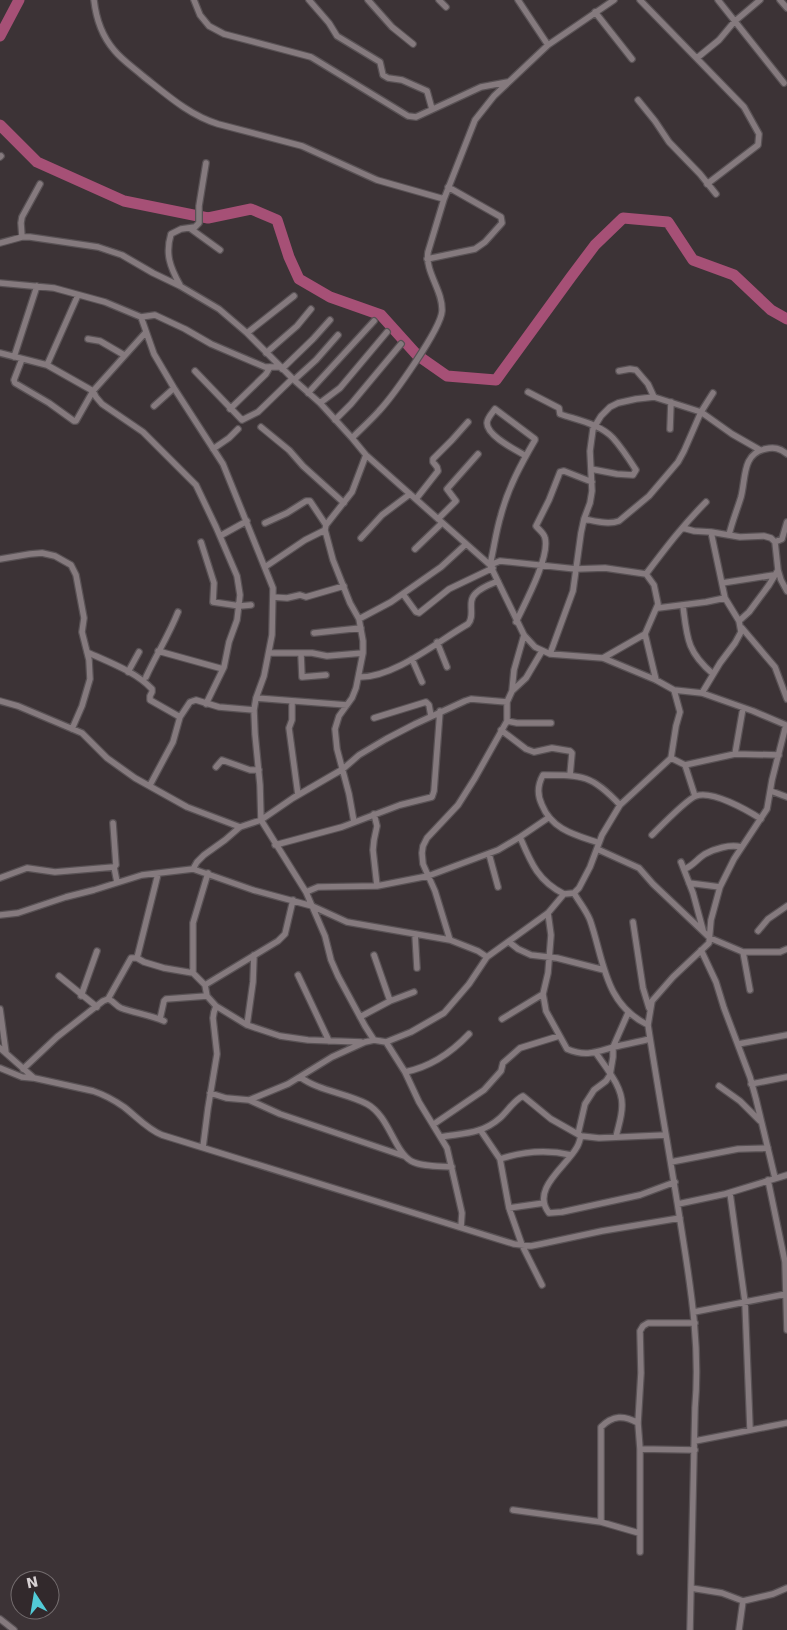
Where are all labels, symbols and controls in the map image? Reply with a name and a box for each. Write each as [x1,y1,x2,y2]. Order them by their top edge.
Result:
north arrow [10,1570,60,1620]
text: N [25,1573,40,1591]

